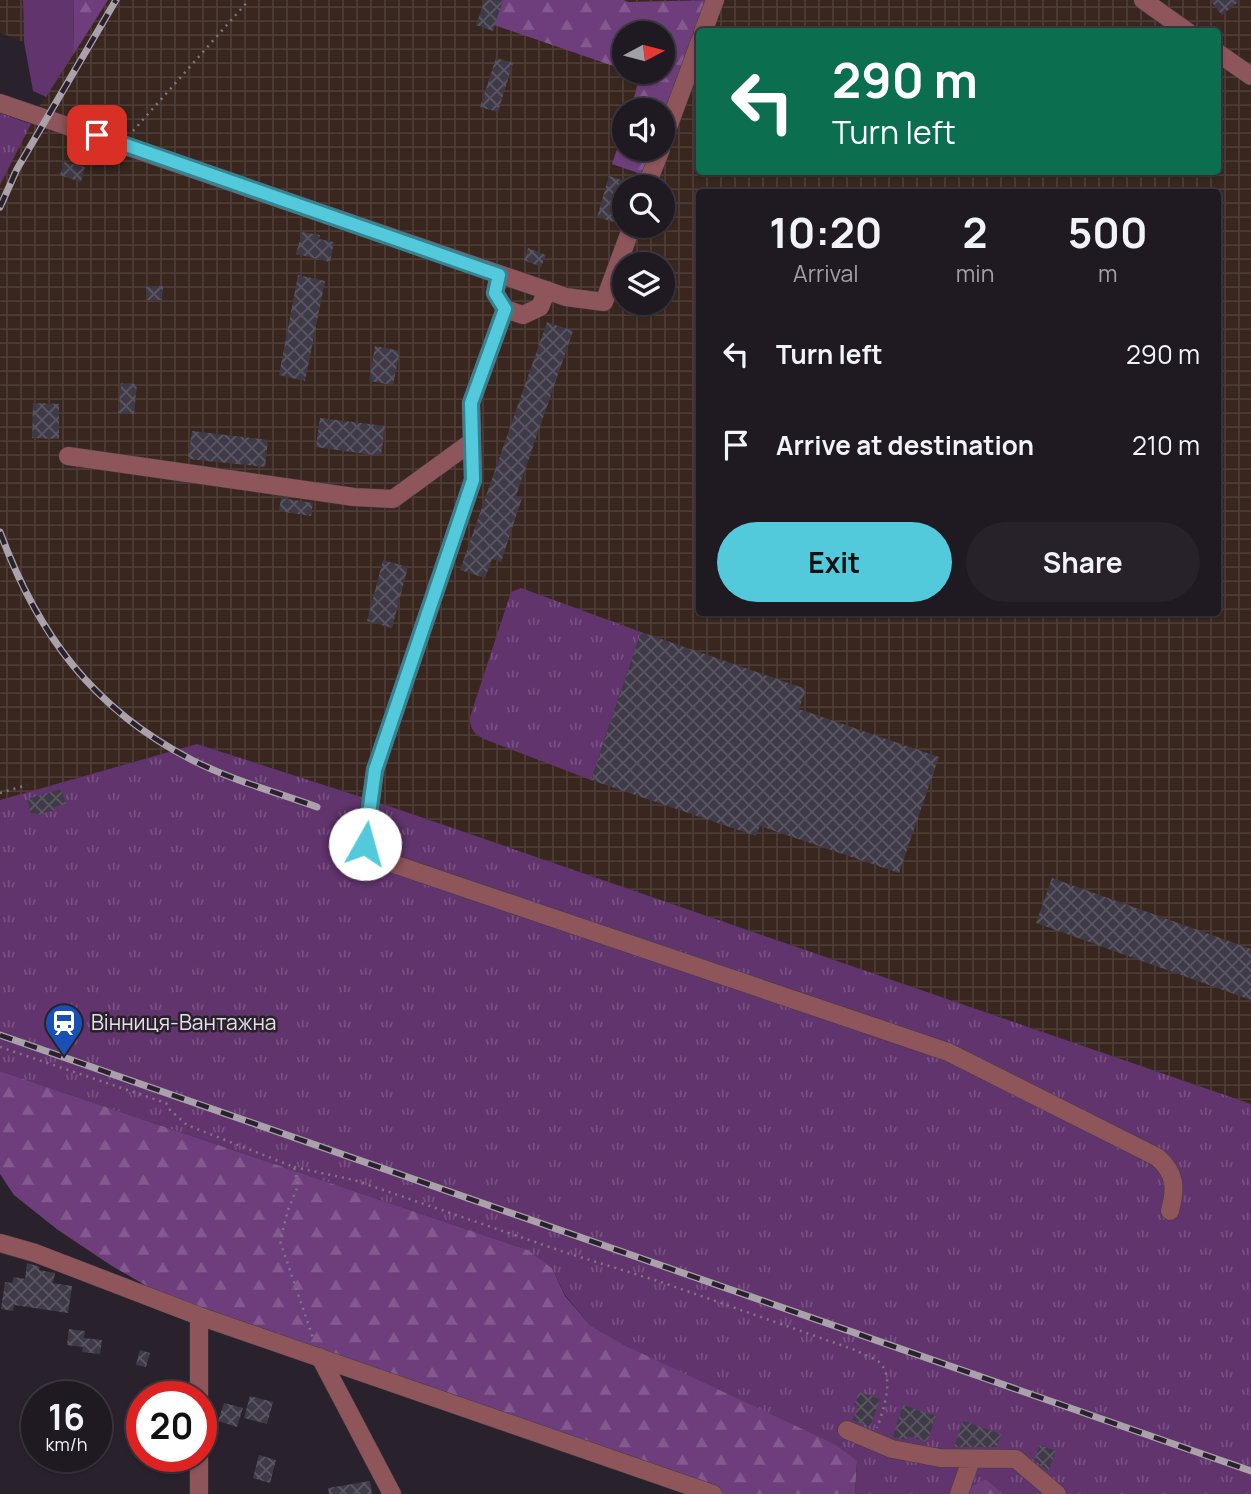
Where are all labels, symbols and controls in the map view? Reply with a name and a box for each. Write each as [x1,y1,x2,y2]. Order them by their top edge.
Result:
north arrow [612,21,676,84]
map controls [612,21,675,315]
text: 290 m [832,46,978,113]
icon: left [717,56,808,147]
button: sound [612,98,675,161]
pin [67,105,127,165]
text: Turn left [832,110,956,154]
icon: arrive [78,116,116,154]
button: search [612,175,675,238]
text: 10:20 [769,203,882,261]
text: 2 [963,203,988,261]
text: 500 [1068,203,1148,261]
button: layers [612,252,675,315]
text: Arrival [793,257,859,289]
text: min [956,257,994,289]
text: m [1098,257,1117,289]
icon: left [717,335,755,373]
text: Turn left [776,336,883,372]
text: 290 m [1126,336,1200,372]
icon: arrive [717,426,755,464]
text: Arrive at destination [776,427,1034,463]
text: 210 m [1132,427,1200,463]
button: Exit [717,522,952,602]
button: Share [966,522,1200,602]
position arrow [328,807,402,881]
station icon: Вінниця-Вантажна [43,1002,85,1057]
place label: Вінниця-Вантажна [91,1008,277,1036]
speed limit sign: 20 [126,1381,217,1472]
text: 16 [48,1393,85,1441]
text: km/h [46,1432,87,1456]

